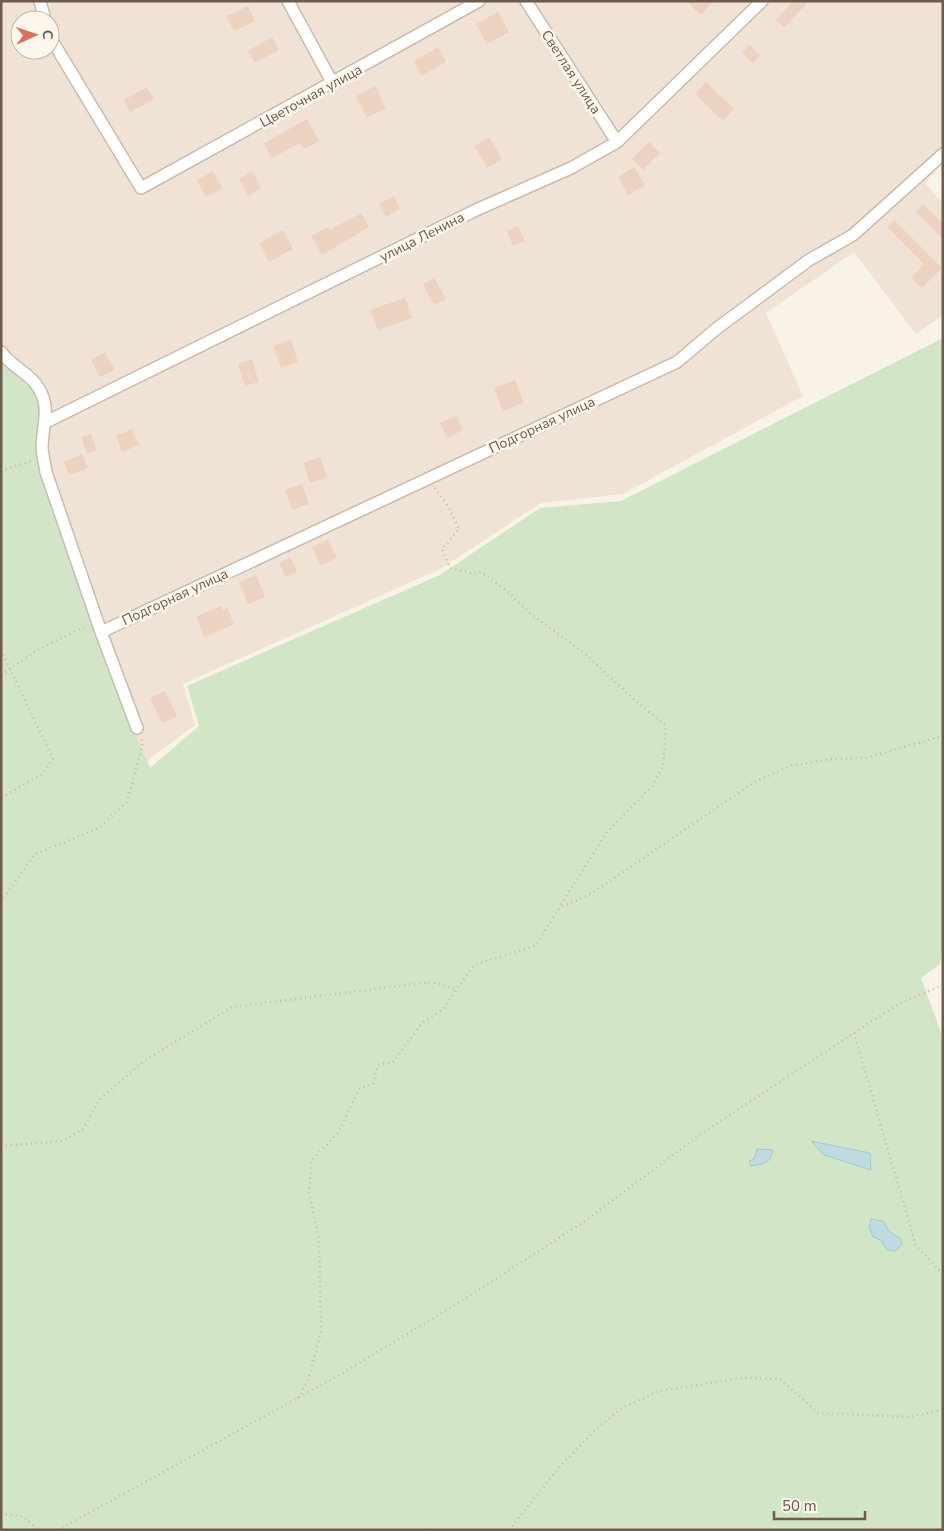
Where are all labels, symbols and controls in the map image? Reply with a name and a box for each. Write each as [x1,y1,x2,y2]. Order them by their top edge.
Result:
north arrow [10,10,60,60]
street label: Светлая улица [537,26,605,118]
text: С [38,29,57,40]
street label: Цветочная улица [256,60,366,132]
street label: улица Ленина [376,207,468,267]
street label: Подгорная улица [486,392,598,458]
street label: Подгорная улица [119,564,231,630]
scale bar [774,1488,865,1520]
text: 50 m [782,1496,817,1516]

